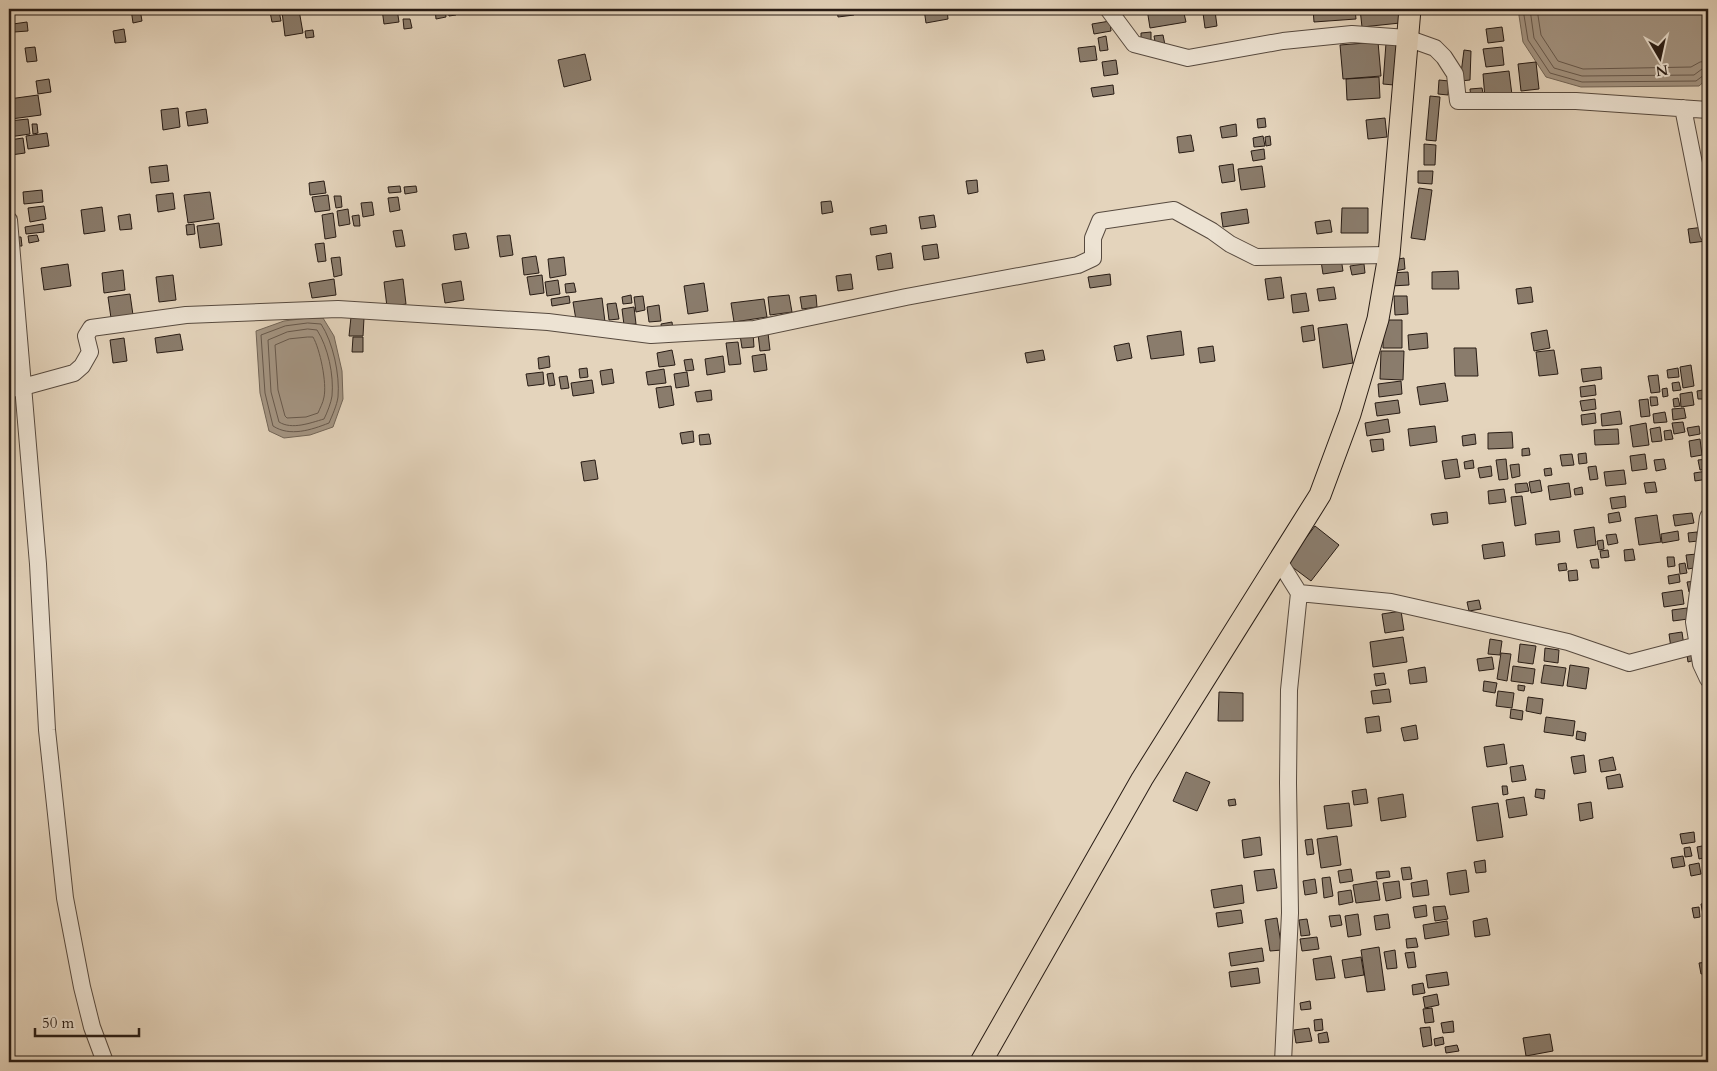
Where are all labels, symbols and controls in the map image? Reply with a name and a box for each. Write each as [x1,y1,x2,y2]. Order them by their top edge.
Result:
north arrow [1634,32,1684,82]
text: N [1654,60,1669,81]
scale bar [35,1006,139,1038]
text: 50 m [42,1013,74,1033]

